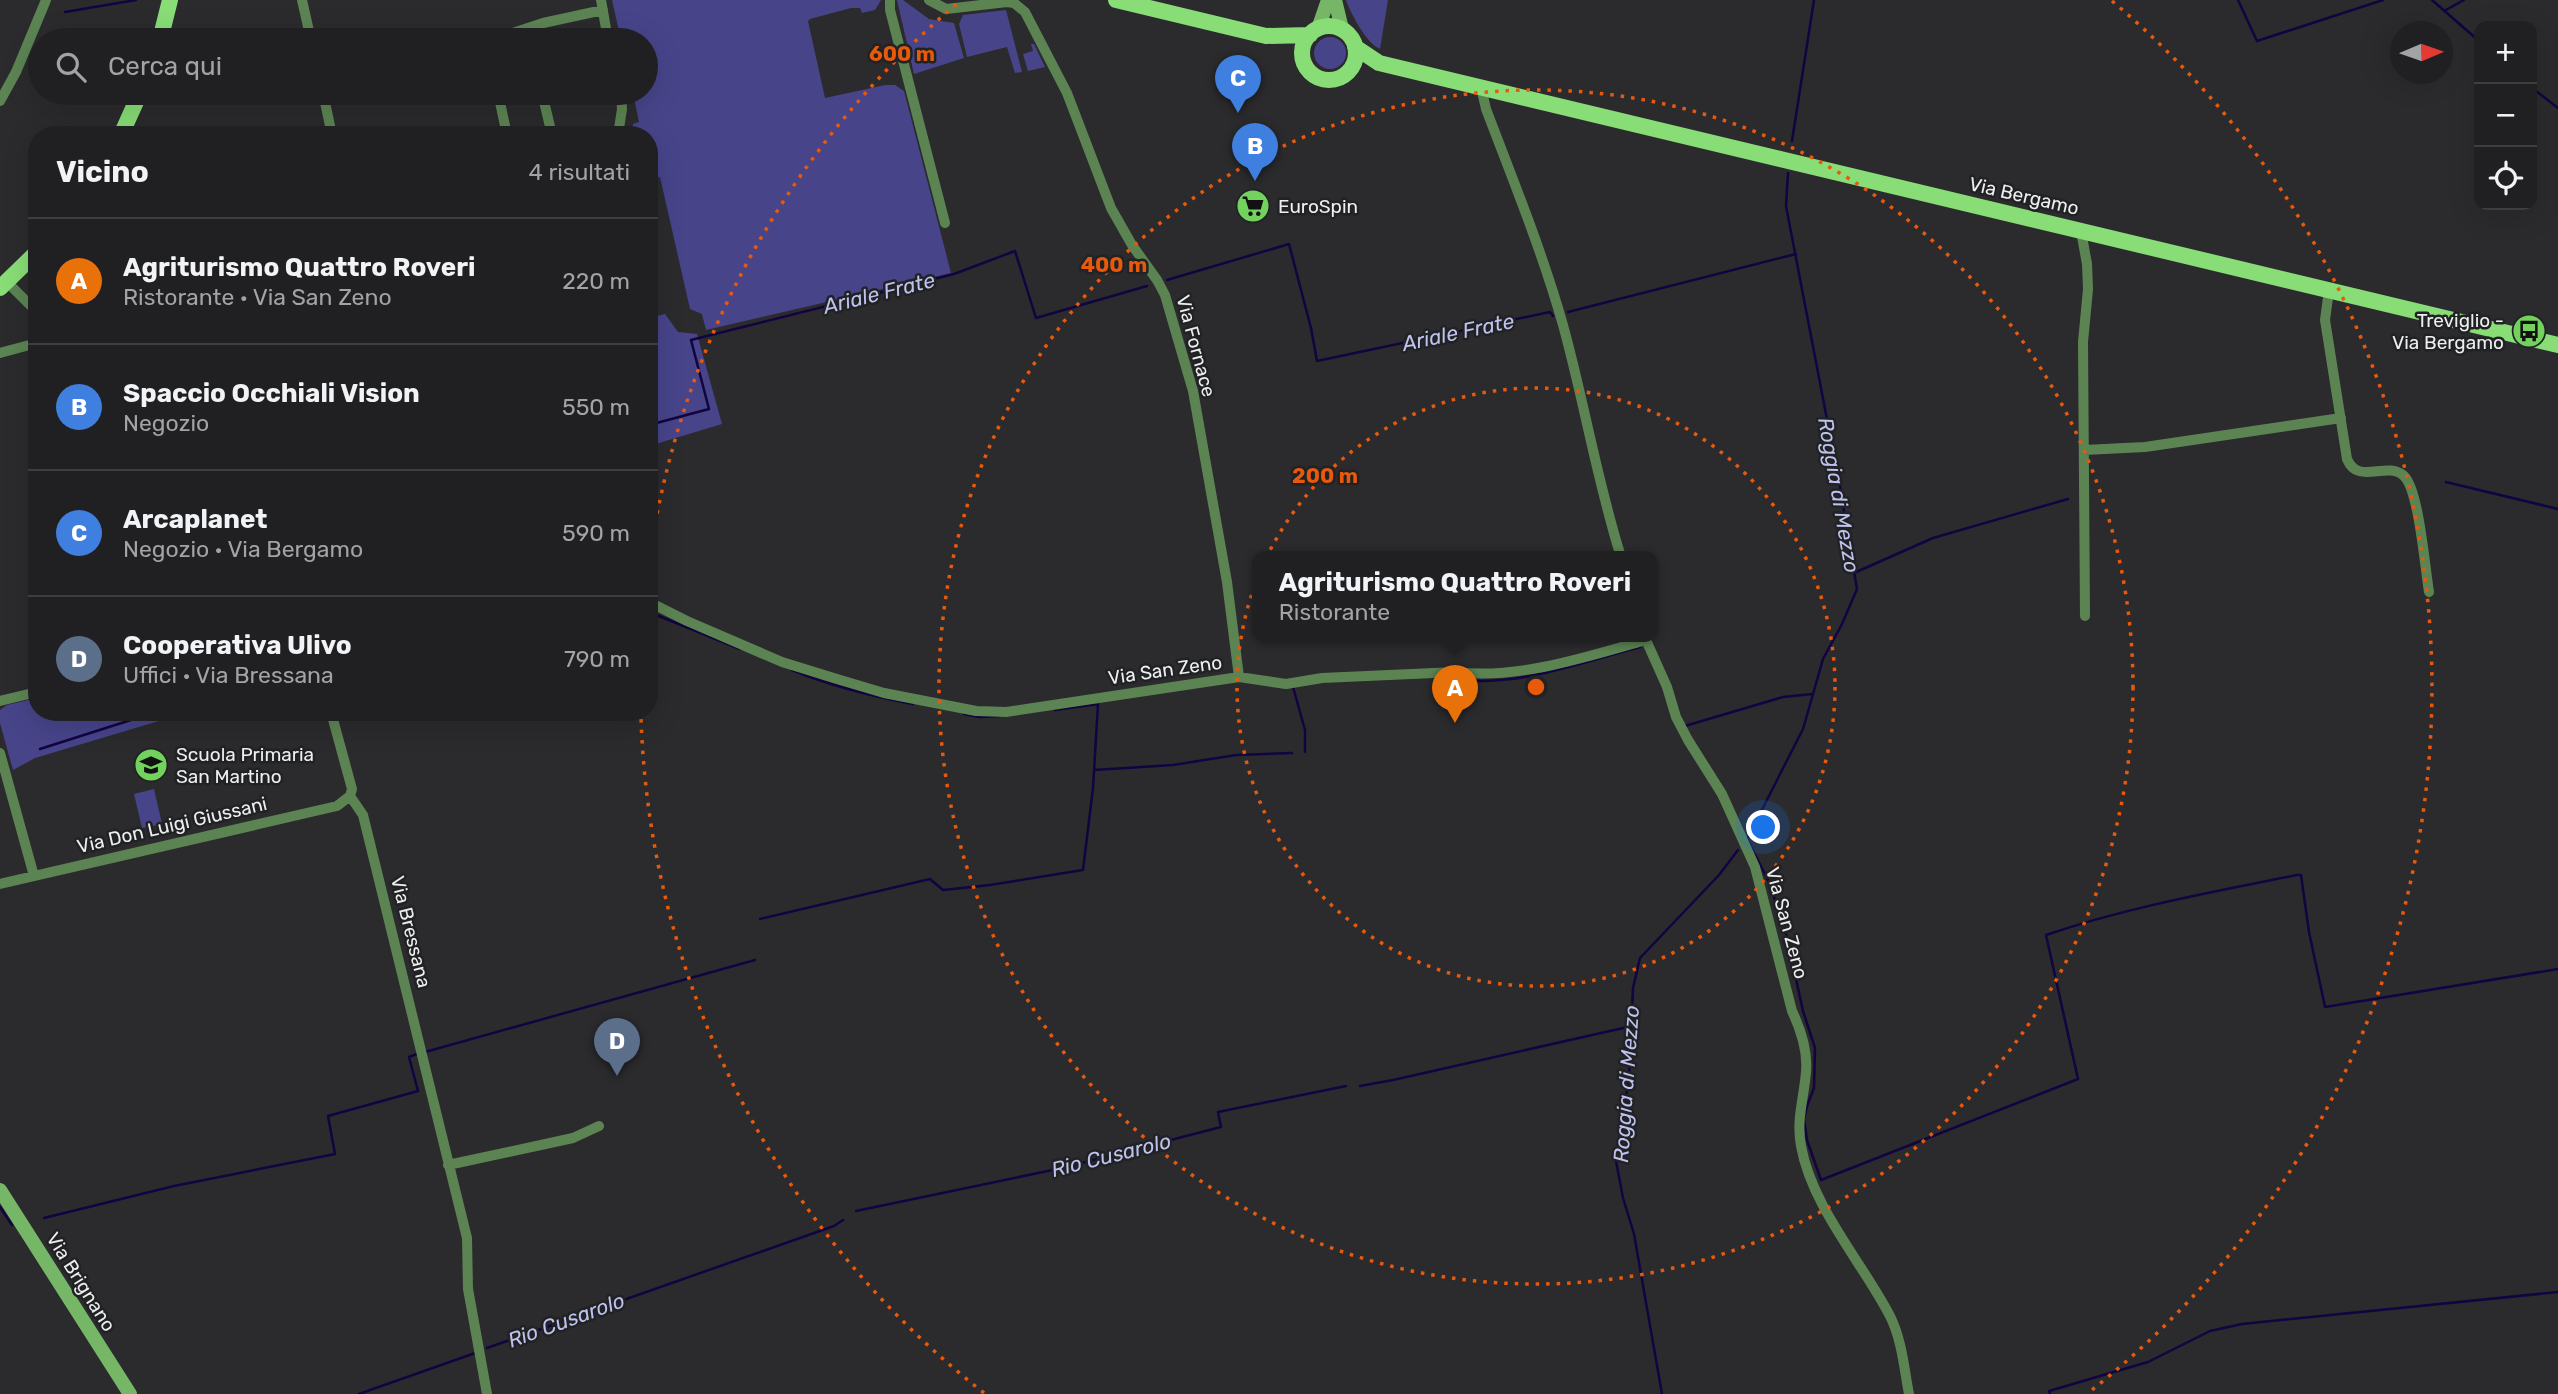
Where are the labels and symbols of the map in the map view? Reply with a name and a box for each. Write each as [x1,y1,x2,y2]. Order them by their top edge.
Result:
north arrow [2390,21,2453,84]
text: 600 m [869,41,935,66]
pin: C [1215,55,1261,113]
pin: B [1232,123,1278,181]
street label: Via Bergamo [1967,172,2081,220]
supermarket icon: EuroSpin [1234,187,1272,225]
place label: EuroSpin [1278,195,1358,218]
text: 400 m [1081,252,1147,277]
water label: Ariale Frate [820,267,937,319]
street label: Via Fornace [1171,293,1221,399]
water label: Ariale Frate [1399,308,1517,356]
place label: Treviglio - Via Bergamo [2392,309,2504,354]
bus stop icon: Treviglio - Via Bergamo [2510,312,2548,350]
water label: Roggia di Mezzo [1813,415,1865,575]
text: 200 m [1292,463,1358,488]
street label: Via San Zeno [1107,651,1223,689]
pin: A [1432,665,1478,723]
centre of rings [1524,675,1548,699]
place label: Scuola Primaria San Martino [176,743,314,788]
school or university icon: Scuola Primaria San Martino [132,746,170,784]
street label: Via Don Luigi Giussani [75,792,269,858]
your location [1746,810,1780,844]
street label: Via San Zeno [1761,865,1813,981]
street label: Via Bressana [386,874,436,990]
water label: Roggia di Mezzo [1608,1004,1644,1164]
pin: D [594,1018,640,1076]
water label: Rio Cusarolo [1048,1128,1174,1182]
street label: Via Brignano [41,1228,121,1336]
water label: Rio Cusarolo [504,1287,628,1353]

